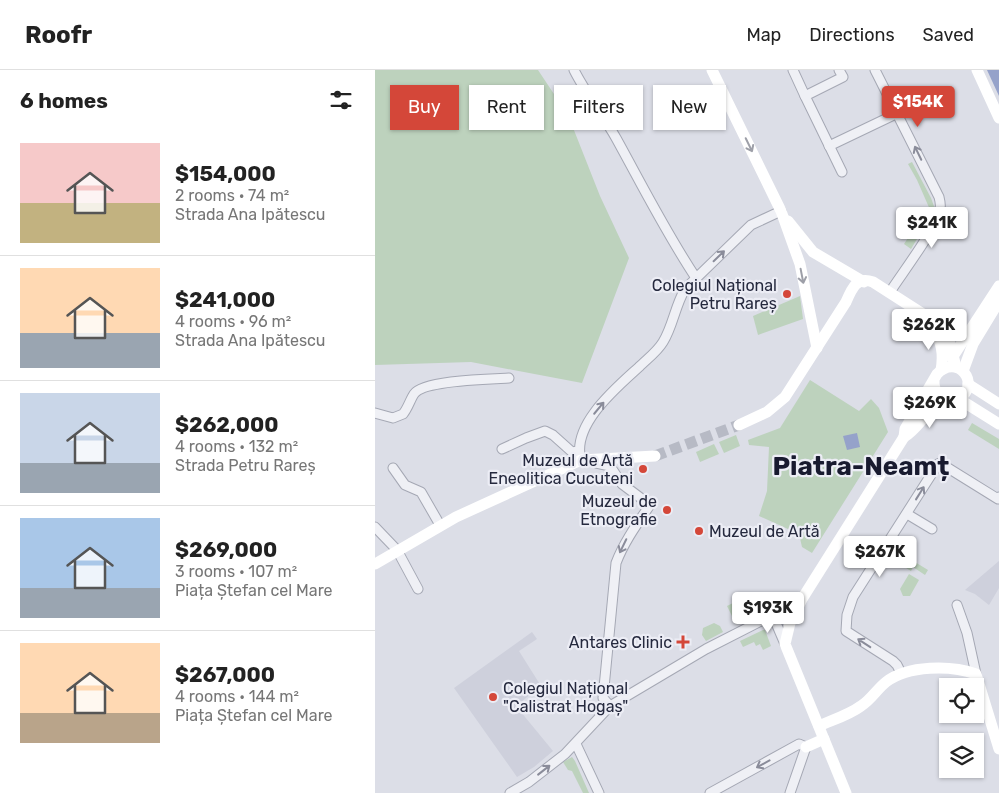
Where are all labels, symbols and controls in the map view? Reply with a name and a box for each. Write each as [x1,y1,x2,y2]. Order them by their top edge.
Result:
text: Roofr [25,21,92,49]
text: Map [746,24,781,46]
text: Directions [809,24,895,46]
text: Saved [923,24,974,46]
chip: Buy [390,85,459,130]
chip: Rent [469,85,544,130]
chip: Filters [554,85,643,130]
chip: New [653,85,726,130]
pin: $154K [883,85,953,128]
icon: filters [327,86,355,114]
text: 6 homes [20,88,108,113]
text: $154K [893,92,943,111]
one-way arrow [744,138,754,153]
one-way arrow [912,146,922,161]
text: $154,000 [175,161,276,186]
icon: home [60,163,120,223]
text: 2 rooms · 74 m² [175,186,289,205]
text: Strada Ana Ipătescu [175,205,326,224]
pin: $241K [897,206,967,249]
text: $241K [907,213,957,232]
one-way arrow [712,250,725,262]
one-way arrow [798,267,808,283]
place label: Colegiul Național Petru Rareș [652,276,777,313]
text: $241,000 [175,287,275,312]
icon: home [60,288,120,348]
marker: Colegiul Național Petru Rareș [781,288,793,300]
pin: $262K [894,308,964,351]
text: 4 rooms · 96 m² [175,312,291,331]
text: $262K [903,315,955,334]
text: Strada Ana Ipătescu [175,331,326,350]
pin: $269K [895,386,965,429]
text: $269K [904,393,956,412]
one-way arrow [593,402,604,415]
text: $262,000 [175,412,279,437]
icon: home [60,413,120,473]
text: 4 rooms · 132 m² [175,437,298,456]
place label: Muzeul de Artă Eneolitica Cucuteni [488,451,633,488]
district label: Piatra-Neamț [773,451,949,482]
text: Strada Petru Rareș [175,456,316,475]
marker: Muzeul de Artă Eneolitica Cucuteni [637,463,649,475]
one-way arrow [915,487,925,501]
place label: Muzeul de Etnografie [580,492,657,529]
marker: Muzeul de Etnografie [661,504,673,516]
place label: Muzeul de Artă [709,522,820,541]
marker: Muzeul de Artă [693,525,705,537]
pin: $267K [845,536,915,578]
text: $269,000 [175,537,277,562]
icon: home [60,538,120,598]
one-way arrow [618,538,628,553]
text: $267K [855,542,905,561]
text: 3 rooms · 107 m² [175,562,297,581]
text: Piața Ștefan cel Mare [175,581,333,600]
pin: $193K [733,592,803,634]
text: $193K [743,598,793,617]
place label: Antares Clinic [569,633,672,652]
marker: Antares Clinic [676,635,690,649]
one-way arrow [858,637,872,647]
text: $267,000 [175,662,275,687]
icon: home [60,663,120,723]
map controls [939,678,984,778]
button: locate [939,678,984,723]
place label: Colegiul Național "Calistrat Hogaș" [503,679,628,716]
text: 4 rooms · 144 m² [175,687,299,706]
marker: Colegiul Național "Calistrat Hogaș" [487,691,499,703]
text: Piața Ștefan cel Mare [175,706,333,725]
button: layers [939,733,984,778]
one-way arrow [755,759,770,769]
one-way arrow [537,765,551,775]

